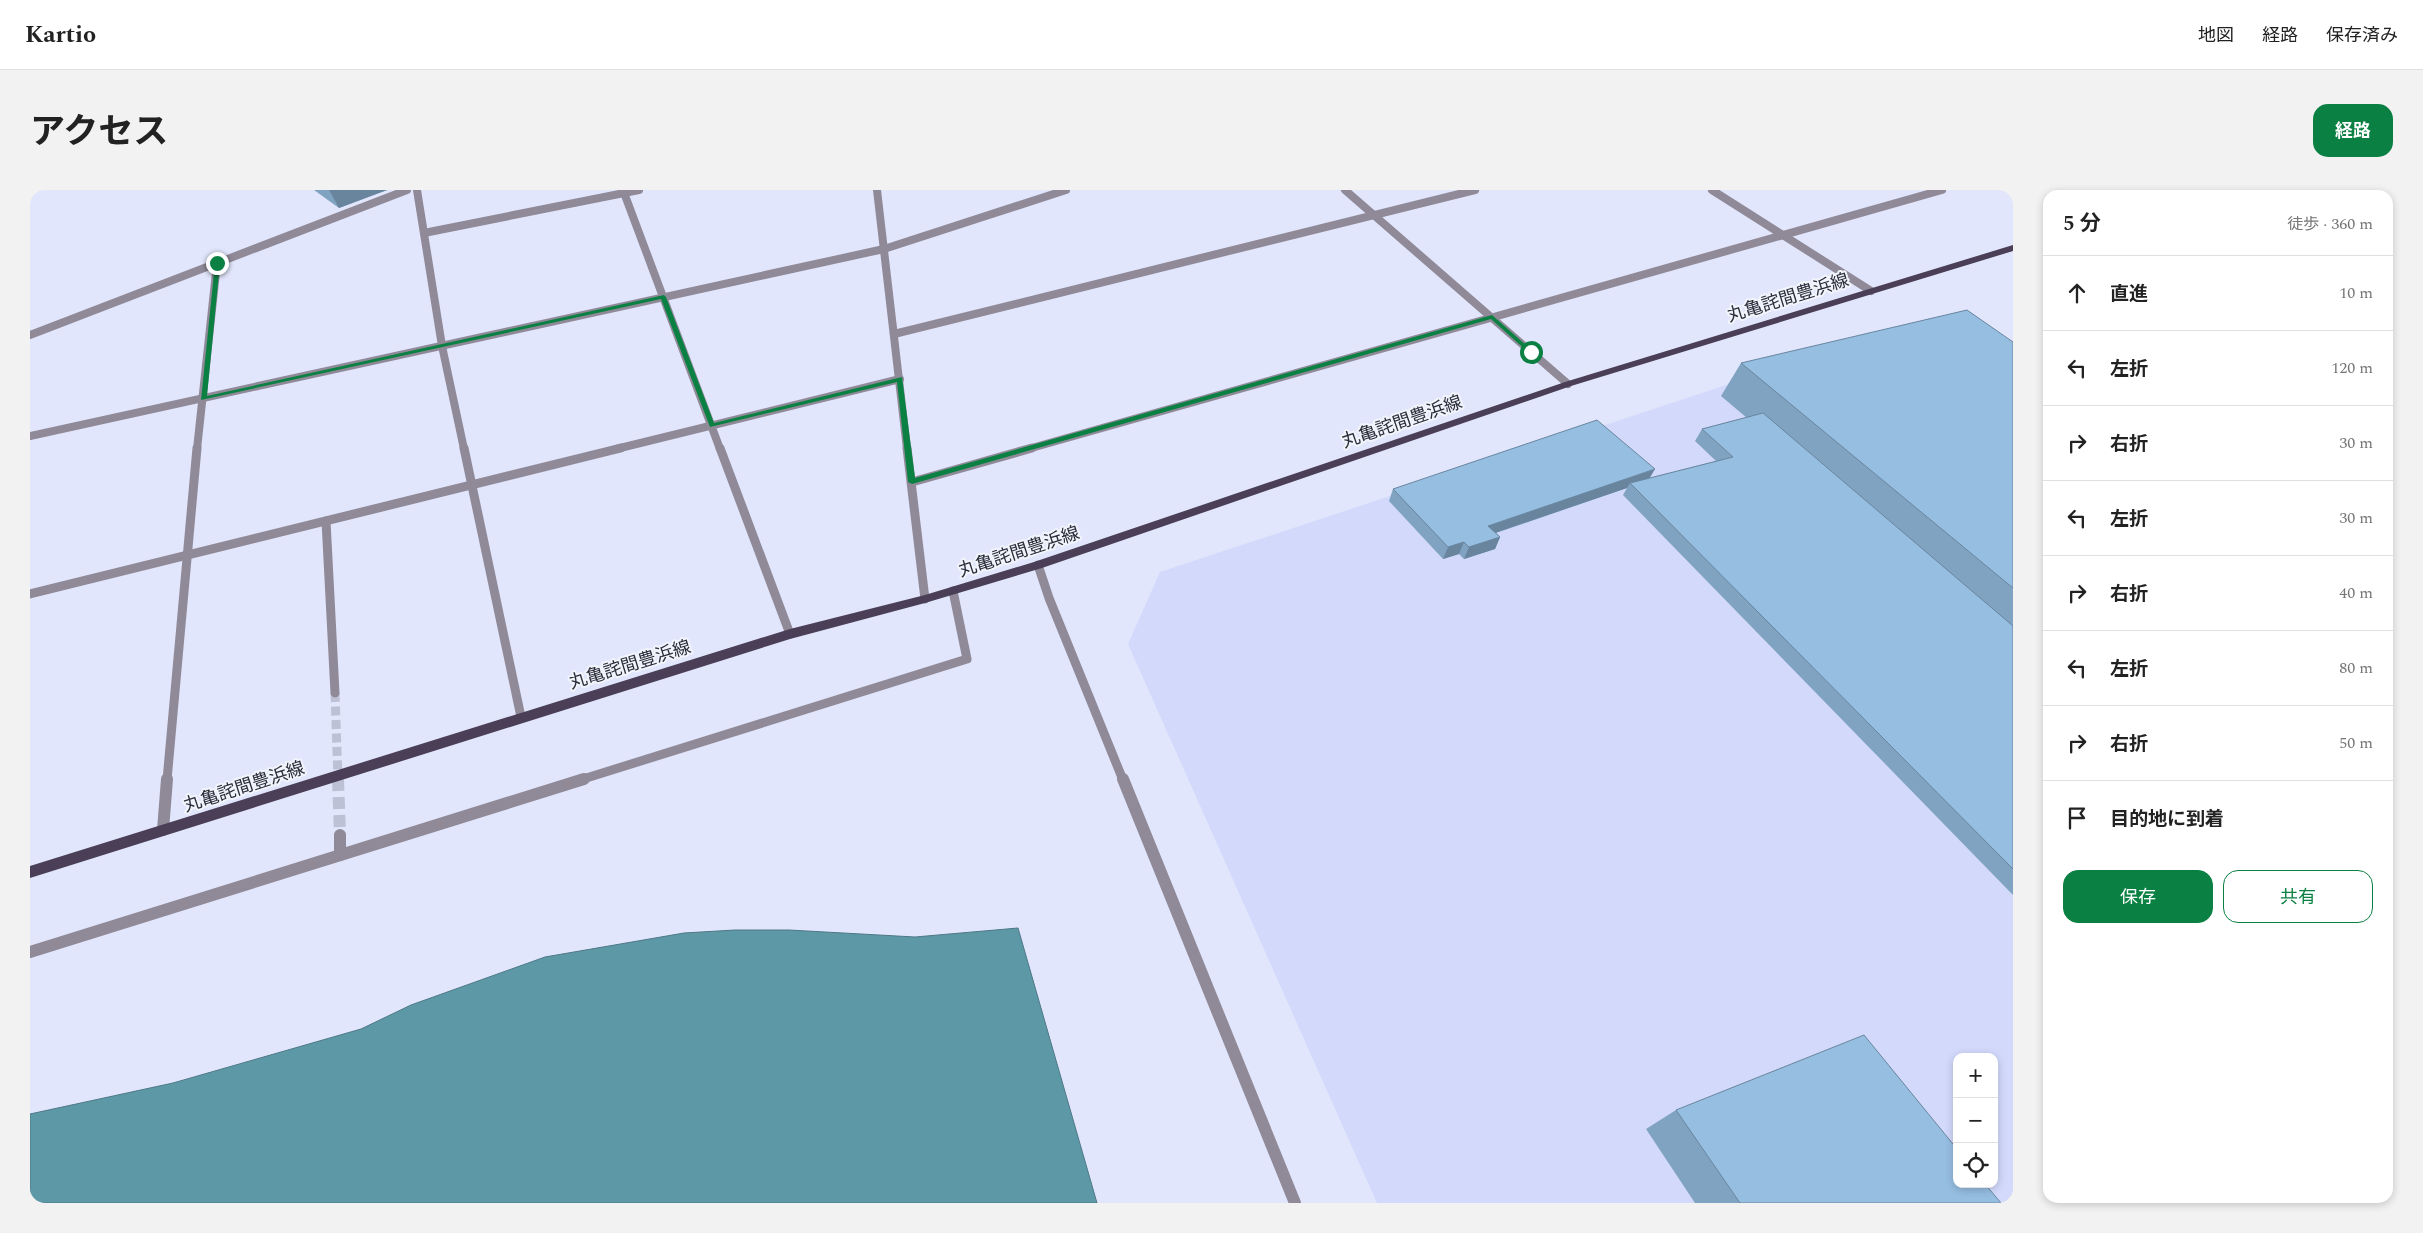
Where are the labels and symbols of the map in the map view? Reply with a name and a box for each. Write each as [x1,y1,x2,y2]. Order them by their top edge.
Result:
route end [206,252,229,275]
street label: 丸亀詫間豊浜線 [1724,267,1852,329]
route start [1520,341,1543,364]
street label: 丸亀詫間豊浜線 [1338,389,1466,455]
street label: 丸亀詫間豊浜線 [955,520,1083,584]
street label: 丸亀詫間豊浜線 [566,634,694,696]
street label: 丸亀詫間豊浜線 [180,755,308,819]

